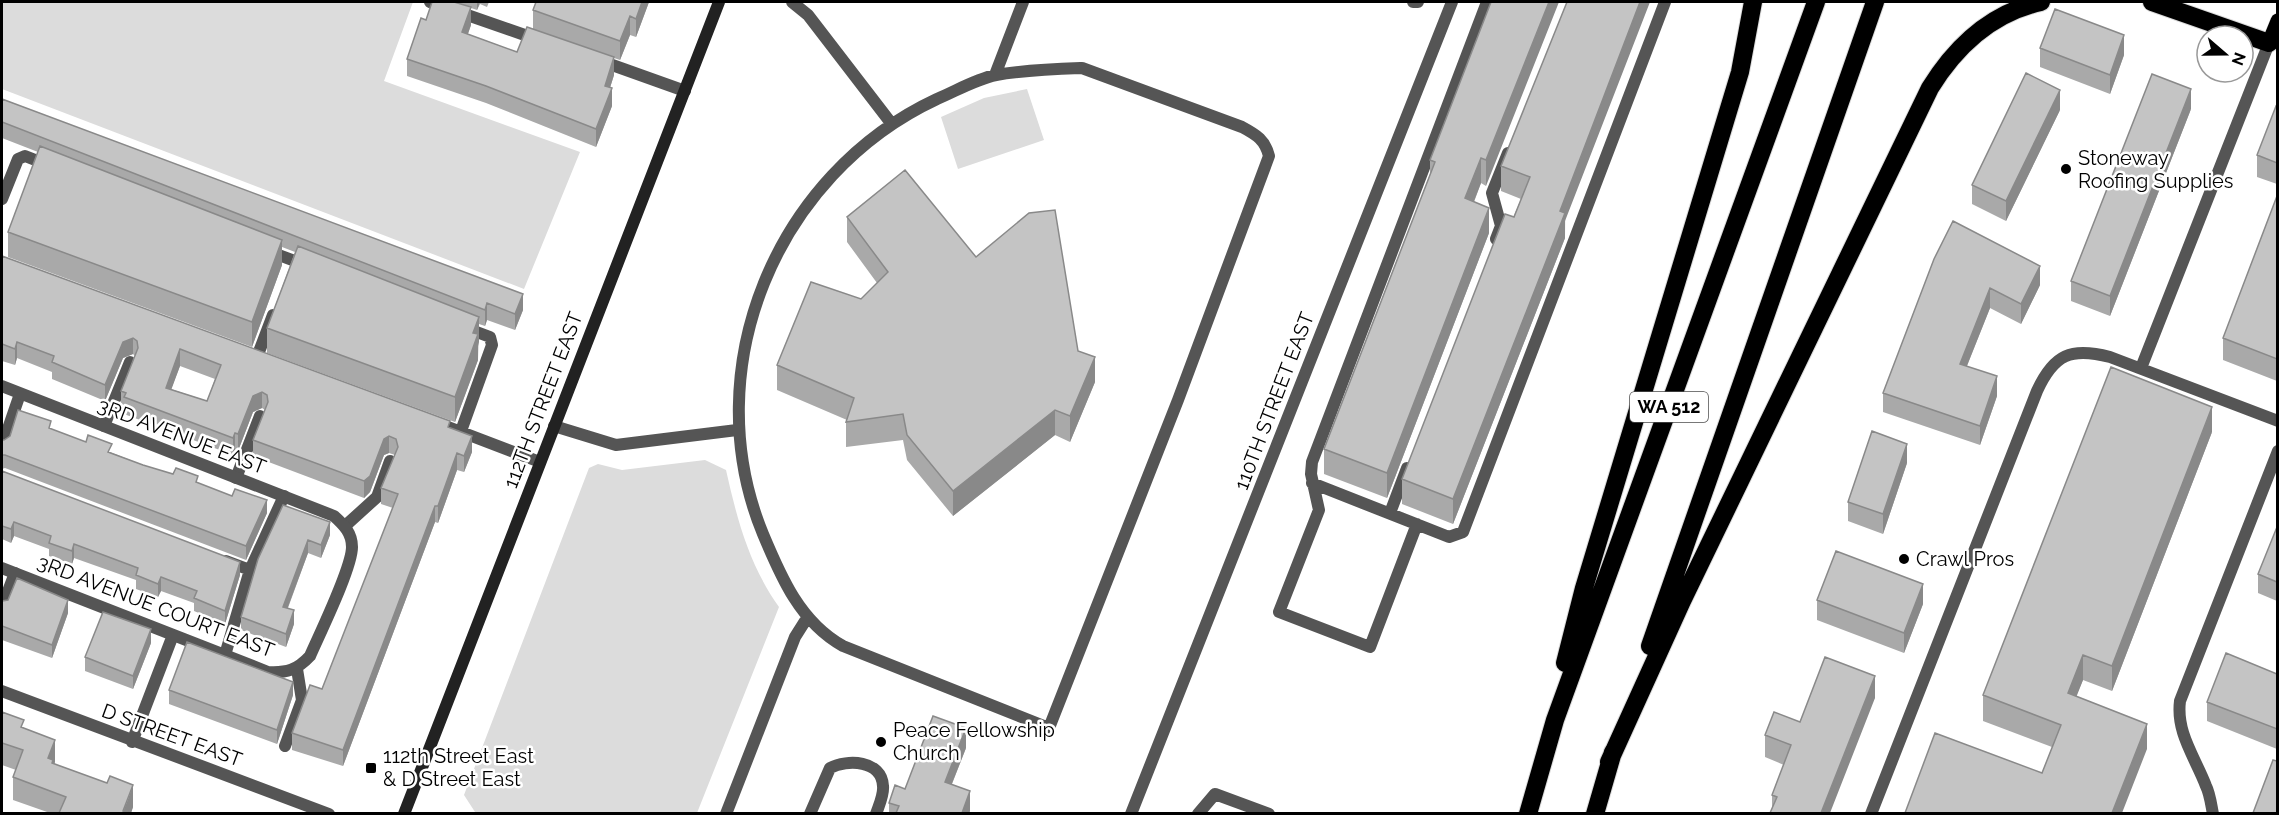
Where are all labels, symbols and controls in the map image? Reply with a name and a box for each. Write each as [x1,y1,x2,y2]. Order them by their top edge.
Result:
north arrow [2195,24,2255,84]
text: N [2228,50,2250,68]
place label: Stoneway Roofing Supplies [2078,146,2233,193]
marker: Stoneway Roofing Supplies [2059,162,2073,176]
street label: 112TH STREET EAST [498,309,588,491]
street label: 110TH STREET EAST [1229,309,1319,493]
road number: WA 512 [1630,392,1708,422]
street label: 3RD AVENUE EAST [94,393,270,479]
place label: Crawl Pros [1916,547,2014,571]
street label: 3RD AVENUE COURT EAST [34,550,278,662]
marker: Crawl Pros [1897,552,1911,566]
street label: D STREET EAST [99,698,245,772]
place label: Peace Fellowship Church [893,718,1055,765]
marker: Peace Fellowship Church [874,735,888,749]
place label: 112th Street East & D Street East [383,744,534,791]
marker: 112th Street East & D Street East [364,761,378,775]

